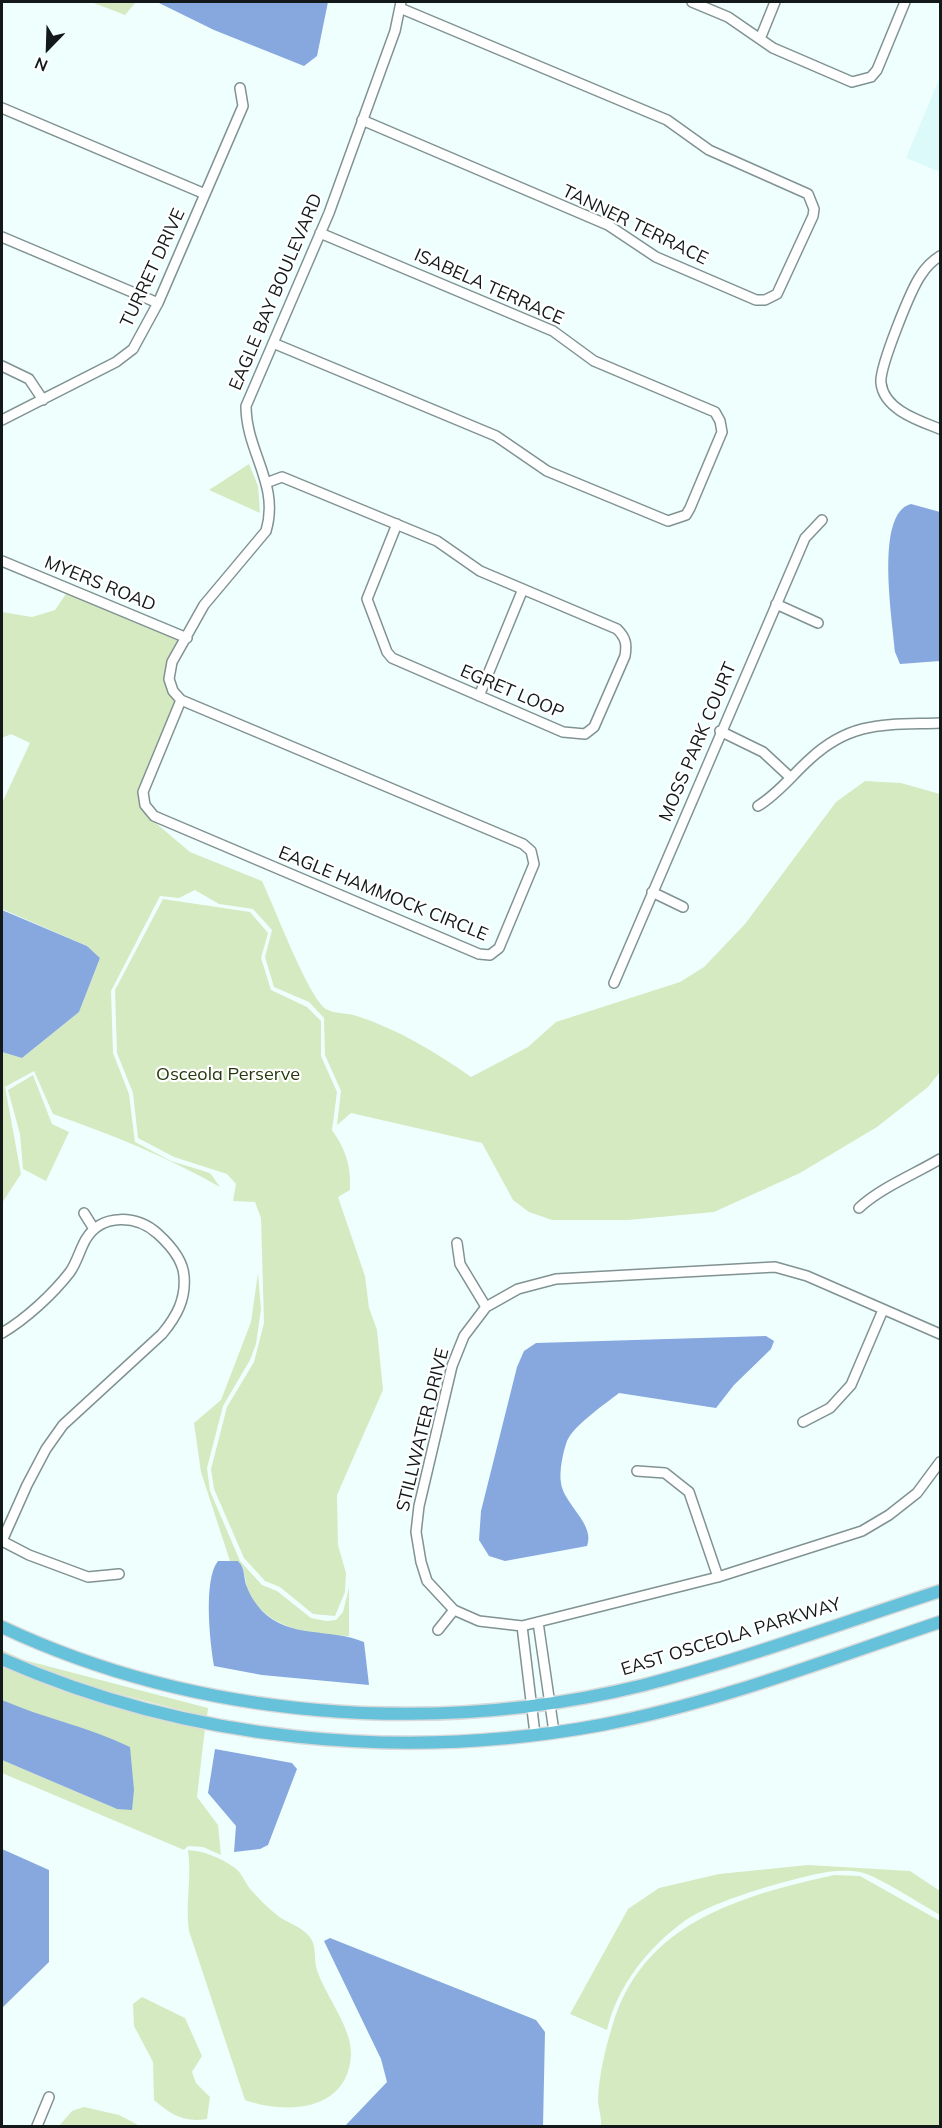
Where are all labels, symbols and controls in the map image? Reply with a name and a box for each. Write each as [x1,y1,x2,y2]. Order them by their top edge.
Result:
north arrow [18,18,78,78]
text: N [31,53,50,76]
street label: TANNER TERRACE [559,180,711,270]
street label: EAGLE BAY BOULEVARD [225,190,327,394]
street label: TURRET DRIVE [116,205,190,331]
street label: ISABELA TERRACE [411,244,567,330]
street label: MYERS ROAD [41,552,159,616]
street label: MOSS PARK COURT [655,659,741,825]
street label: EGRET LOOP [457,660,567,724]
street label: EAGLE HAMMOCK CIRCLE [275,842,491,946]
park label: Osceola Perserve [156,1064,300,1086]
street label: STILLWATER DRIVE [392,1346,454,1514]
street label: EAST OSCEOLA PARKWAY [619,1593,843,1681]

